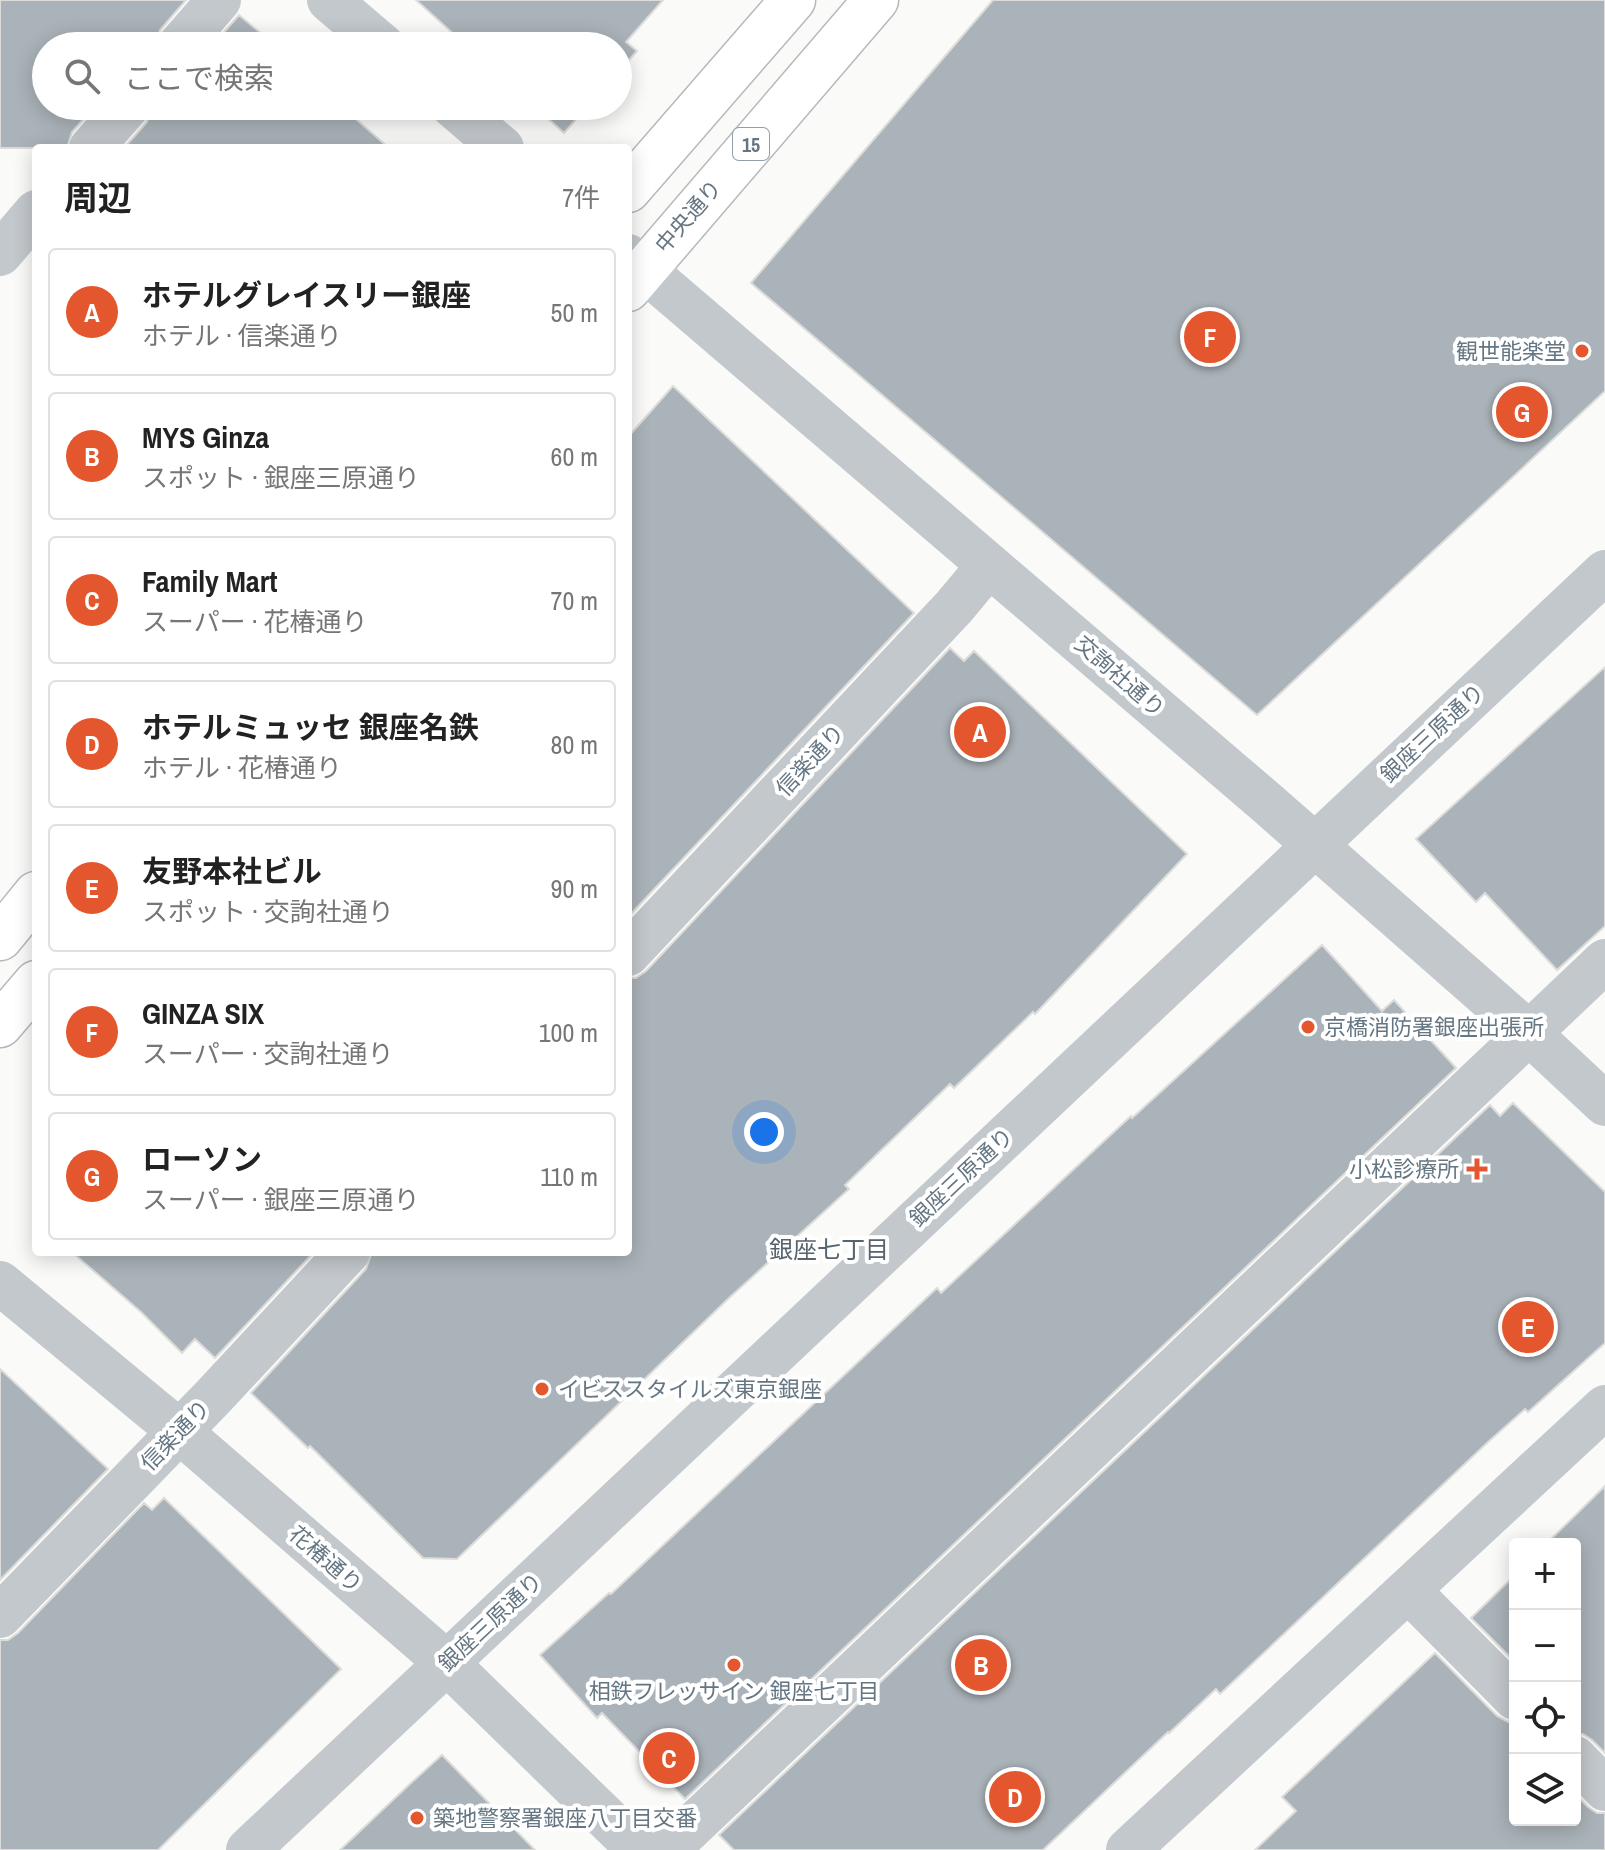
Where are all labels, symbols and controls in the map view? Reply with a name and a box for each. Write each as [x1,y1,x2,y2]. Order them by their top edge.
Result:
search box [32,32,632,120]
icon: search [60,54,104,98]
text: ここで検索 [124,58,274,98]
road number: 15 [733,128,769,160]
street label: 中央通り [648,173,728,259]
text: 周辺 [64,175,132,221]
text: 7件 [562,180,600,215]
text: ホテルグレイスリー銀座 [142,275,471,315]
text: A [84,295,100,330]
text: 50 m [551,295,598,330]
pin: F [1184,307,1236,367]
text: ホテル · 信楽通り [142,318,342,353]
place label: 観世能楽堂 [1456,336,1566,366]
marker: 観世能楽堂 [1573,342,1591,360]
pin: G [1496,382,1548,442]
text: MYS Ginza [142,417,269,457]
text: B [84,439,100,474]
text: 60 m [551,439,598,474]
text: スポット · 銀座三原通り [142,460,420,495]
text: Family Mart [142,561,278,601]
text: C [84,583,100,618]
text: 70 m [551,583,598,618]
text: スーパー · 花椿通り [142,604,368,639]
street label: 交詢社通り [1069,629,1171,723]
street label: 銀座三原通り [1373,677,1491,789]
pin: A [954,702,1006,762]
text: ホテルミュッセ 銀座名鉄 [142,707,479,747]
street label: 信楽通り [769,718,851,802]
text: D [84,727,100,762]
text: 80 m [551,727,598,762]
text: ホテル · 花椿通り [142,750,342,785]
text: 友野本社ビル [142,851,322,891]
text: E [85,871,99,906]
text: 90 m [551,871,598,906]
text: スポット · 交詢社通り [142,894,394,929]
text: GINZA SIX [142,993,264,1033]
place label: 京橋消防署銀座出張所 [1324,1012,1544,1042]
text: F [85,1015,99,1050]
text: 100 m [539,1015,598,1050]
marker: 京橋消防署銀座出張所 [1299,1018,1317,1036]
text: スーパー · 交詢社通り [142,1036,394,1071]
your location [744,1112,784,1152]
street label: 銀座三原通り [902,1121,1020,1233]
text: ローソン [142,1139,262,1179]
place label: 小松診療所 [1349,1154,1459,1184]
marker: 小松診療所 [1466,1158,1488,1180]
text: G [84,1159,100,1194]
text: 110 m [540,1159,598,1194]
text: スーパー · 銀座三原通り [142,1182,420,1217]
district label: 銀座七丁目 [769,1233,889,1265]
pin: E [1502,1297,1554,1357]
place label: イビススタイルズ東京銀座 [558,1374,822,1404]
marker: イビススタイルズ東京銀座 [533,1380,551,1398]
street label: 信楽通り [134,1393,216,1477]
street label: 花椿通り [283,1519,369,1599]
map controls [1509,1538,1581,1826]
button: + [1509,1538,1581,1610]
street label: 銀座三原通り [431,1566,549,1678]
button: − [1509,1610,1581,1682]
pin: B [955,1635,1007,1695]
marker: 相鉄フレッサイン 銀座七丁目 [725,1656,743,1674]
place label: 相鉄フレッサイン 銀座七丁目 [588,1676,880,1706]
button: locate [1509,1682,1581,1754]
pin: C [643,1728,695,1788]
button: layers [1509,1754,1581,1826]
pin: D [989,1767,1041,1827]
place label: 築地警察署銀座八丁目交番 [433,1803,697,1833]
marker: 築地警察署銀座八丁目交番 [408,1809,426,1827]

